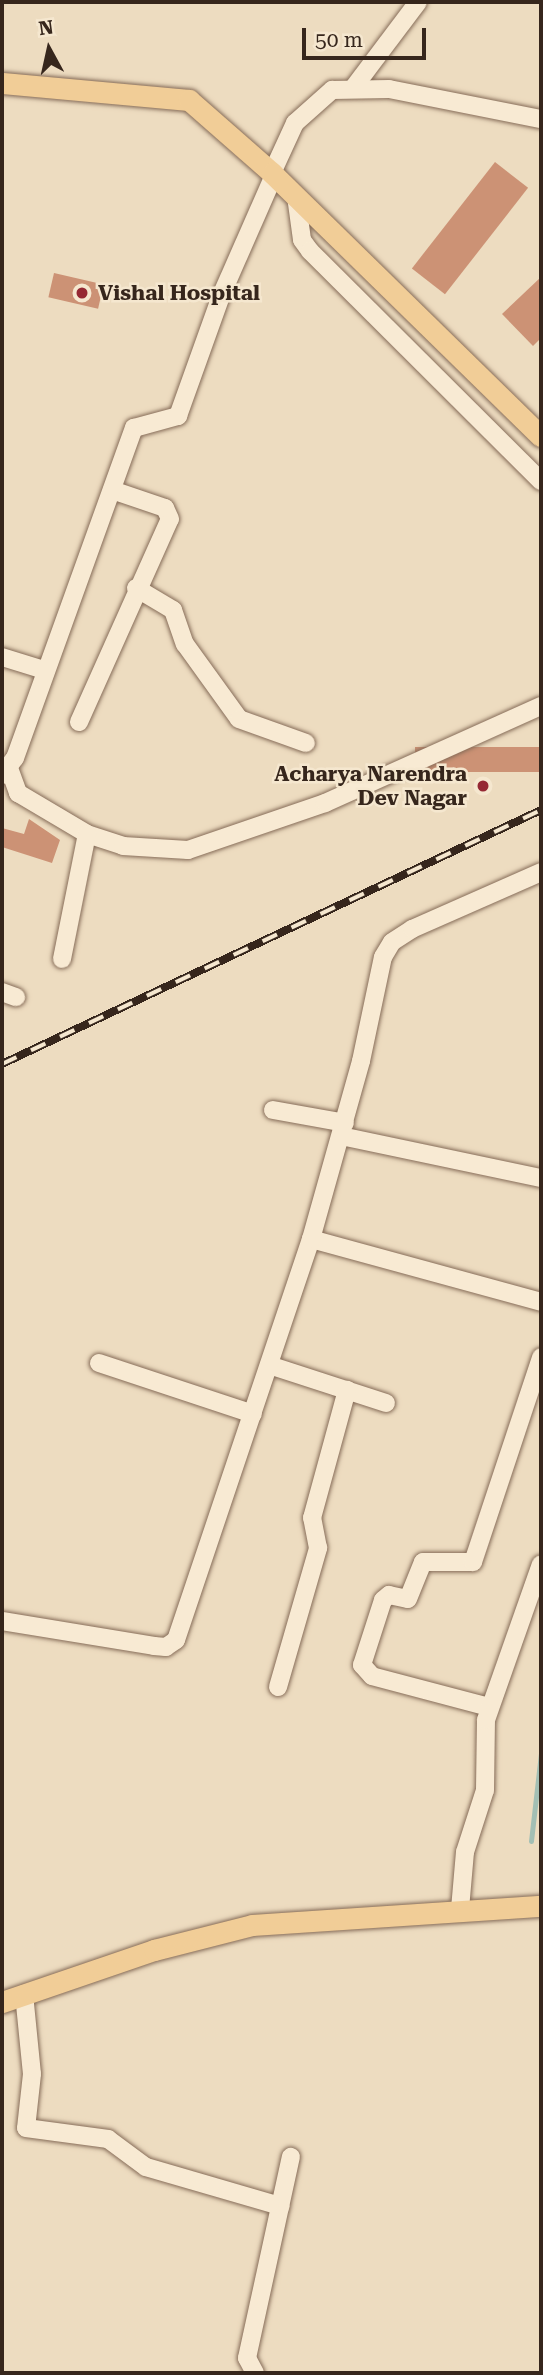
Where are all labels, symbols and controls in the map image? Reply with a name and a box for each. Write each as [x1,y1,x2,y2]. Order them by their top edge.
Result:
north arrow [14,14,84,84]
scale bar [305,14,429,58]
text: N [37,15,55,40]
text: 50 m [315,28,363,52]
place label: Vishal Hospital [98,280,260,306]
marker: Vishal Hospital [72,283,92,303]
place label: Acharya Narendra Dev Nagar [274,761,467,811]
marker: Acharya Narendra Dev Nagar [473,776,493,796]

